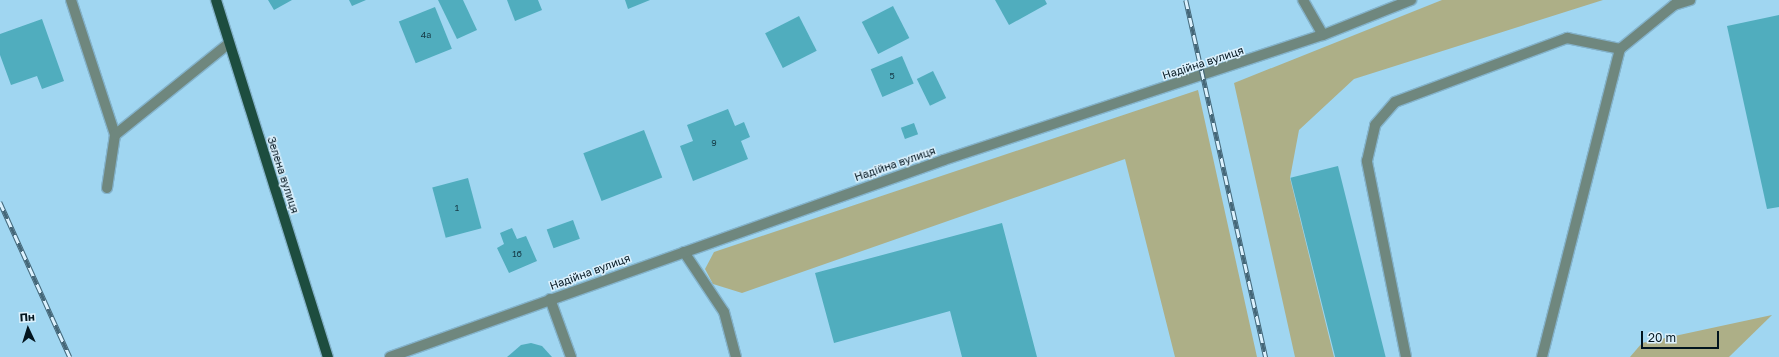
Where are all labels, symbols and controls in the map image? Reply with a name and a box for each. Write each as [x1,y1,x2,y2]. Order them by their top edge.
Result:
house number: 4а [421,30,431,40]
street label: Надійна вулиця [1161,44,1245,82]
house number: 5 [889,71,895,81]
street label: Зелена вулиця [264,135,302,215]
house number: 9 [711,138,717,148]
street label: Надійна вулиця [853,144,937,184]
house number: 1 [455,203,459,213]
house number: 1б [512,249,522,259]
street label: Надійна вулиця [548,251,632,293]
north arrow [8,309,48,349]
text: Пн [19,310,35,324]
scale bar [1643,323,1721,349]
text: 20 m [1648,330,1676,345]

